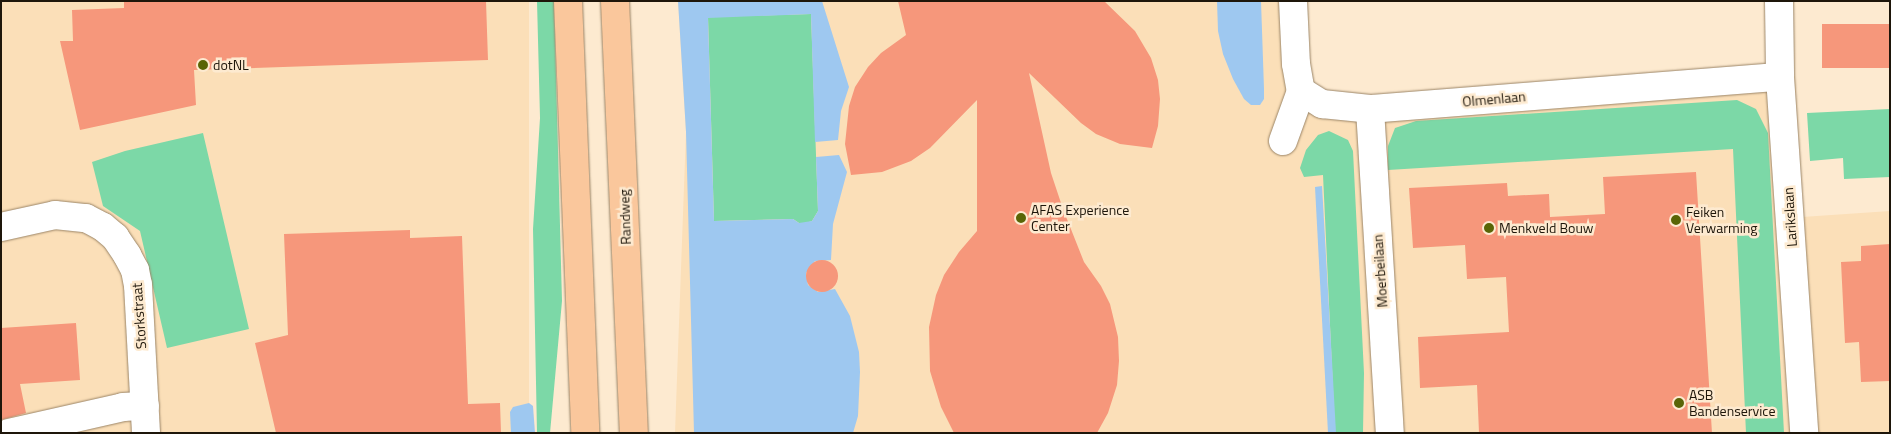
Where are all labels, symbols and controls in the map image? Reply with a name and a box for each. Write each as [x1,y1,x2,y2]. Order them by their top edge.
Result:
place label: dotNL [213,57,249,73]
marker: dotNL [197,59,209,71]
street label: Olmenlaan [1462,88,1526,110]
street label: Larikslaan [1780,187,1800,247]
street label: Randweg [616,189,634,245]
place label: AFAS Experience Center [1031,202,1129,234]
place label: Feiken Verwarming [1686,204,1758,236]
marker: AFAS Experience Center [1015,212,1027,224]
marker: Feiken Verwarming [1670,214,1682,226]
place label: Menkveld Bouw [1499,220,1593,236]
marker: Menkveld Bouw [1483,222,1495,234]
street label: Moerbeilaan [1369,234,1391,308]
street label: Storkstraat [128,282,150,350]
place label: ASB Bandenservice [1689,387,1775,420]
marker: ASB Bandenservice [1673,397,1685,409]

